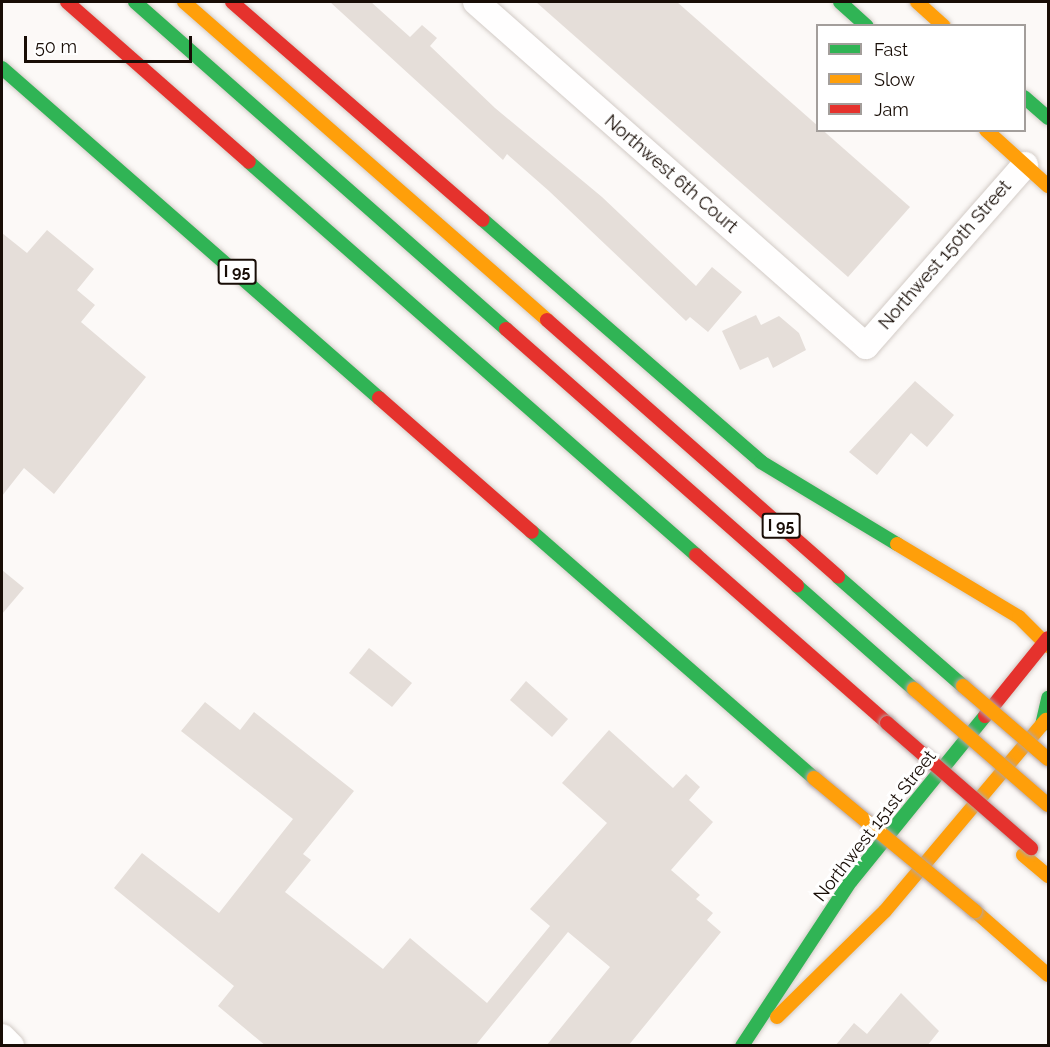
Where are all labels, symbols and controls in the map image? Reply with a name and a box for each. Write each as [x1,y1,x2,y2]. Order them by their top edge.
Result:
scale bar [27,24,195,62]
legend [816,24,1026,132]
text: 50 m [35,36,77,57]
text: Fast [874,39,908,60]
text: Slow [874,69,915,90]
text: Jam [874,99,909,120]
street label: Northwest 6th Court [600,110,742,238]
street label: Northwest 150th Street [874,176,1016,334]
road number: I 95 [218,259,256,285]
road number: I 95 [762,513,800,539]
street label: Northwest 151st Street [809,746,941,906]

